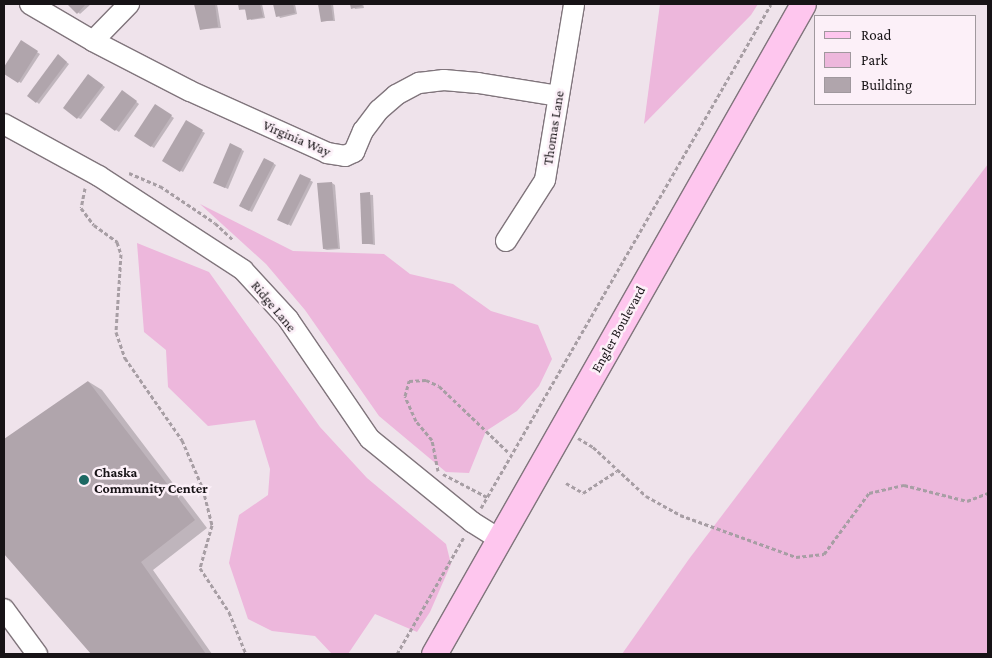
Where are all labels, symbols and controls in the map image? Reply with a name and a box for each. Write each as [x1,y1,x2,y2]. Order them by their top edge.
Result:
legend [814,15,977,105]
text: Road [861,27,891,43]
text: Park [861,52,888,68]
text: Building [861,77,912,93]
street label: Thomas Lane [539,90,567,166]
street label: Virginia Way [261,116,333,160]
street label: Ridge Lane [248,277,300,335]
street label: Engler Boulevard [587,283,649,375]
place label: Chaska Community Center [94,464,208,497]
marker: Chaska Community Center [78,474,90,486]

